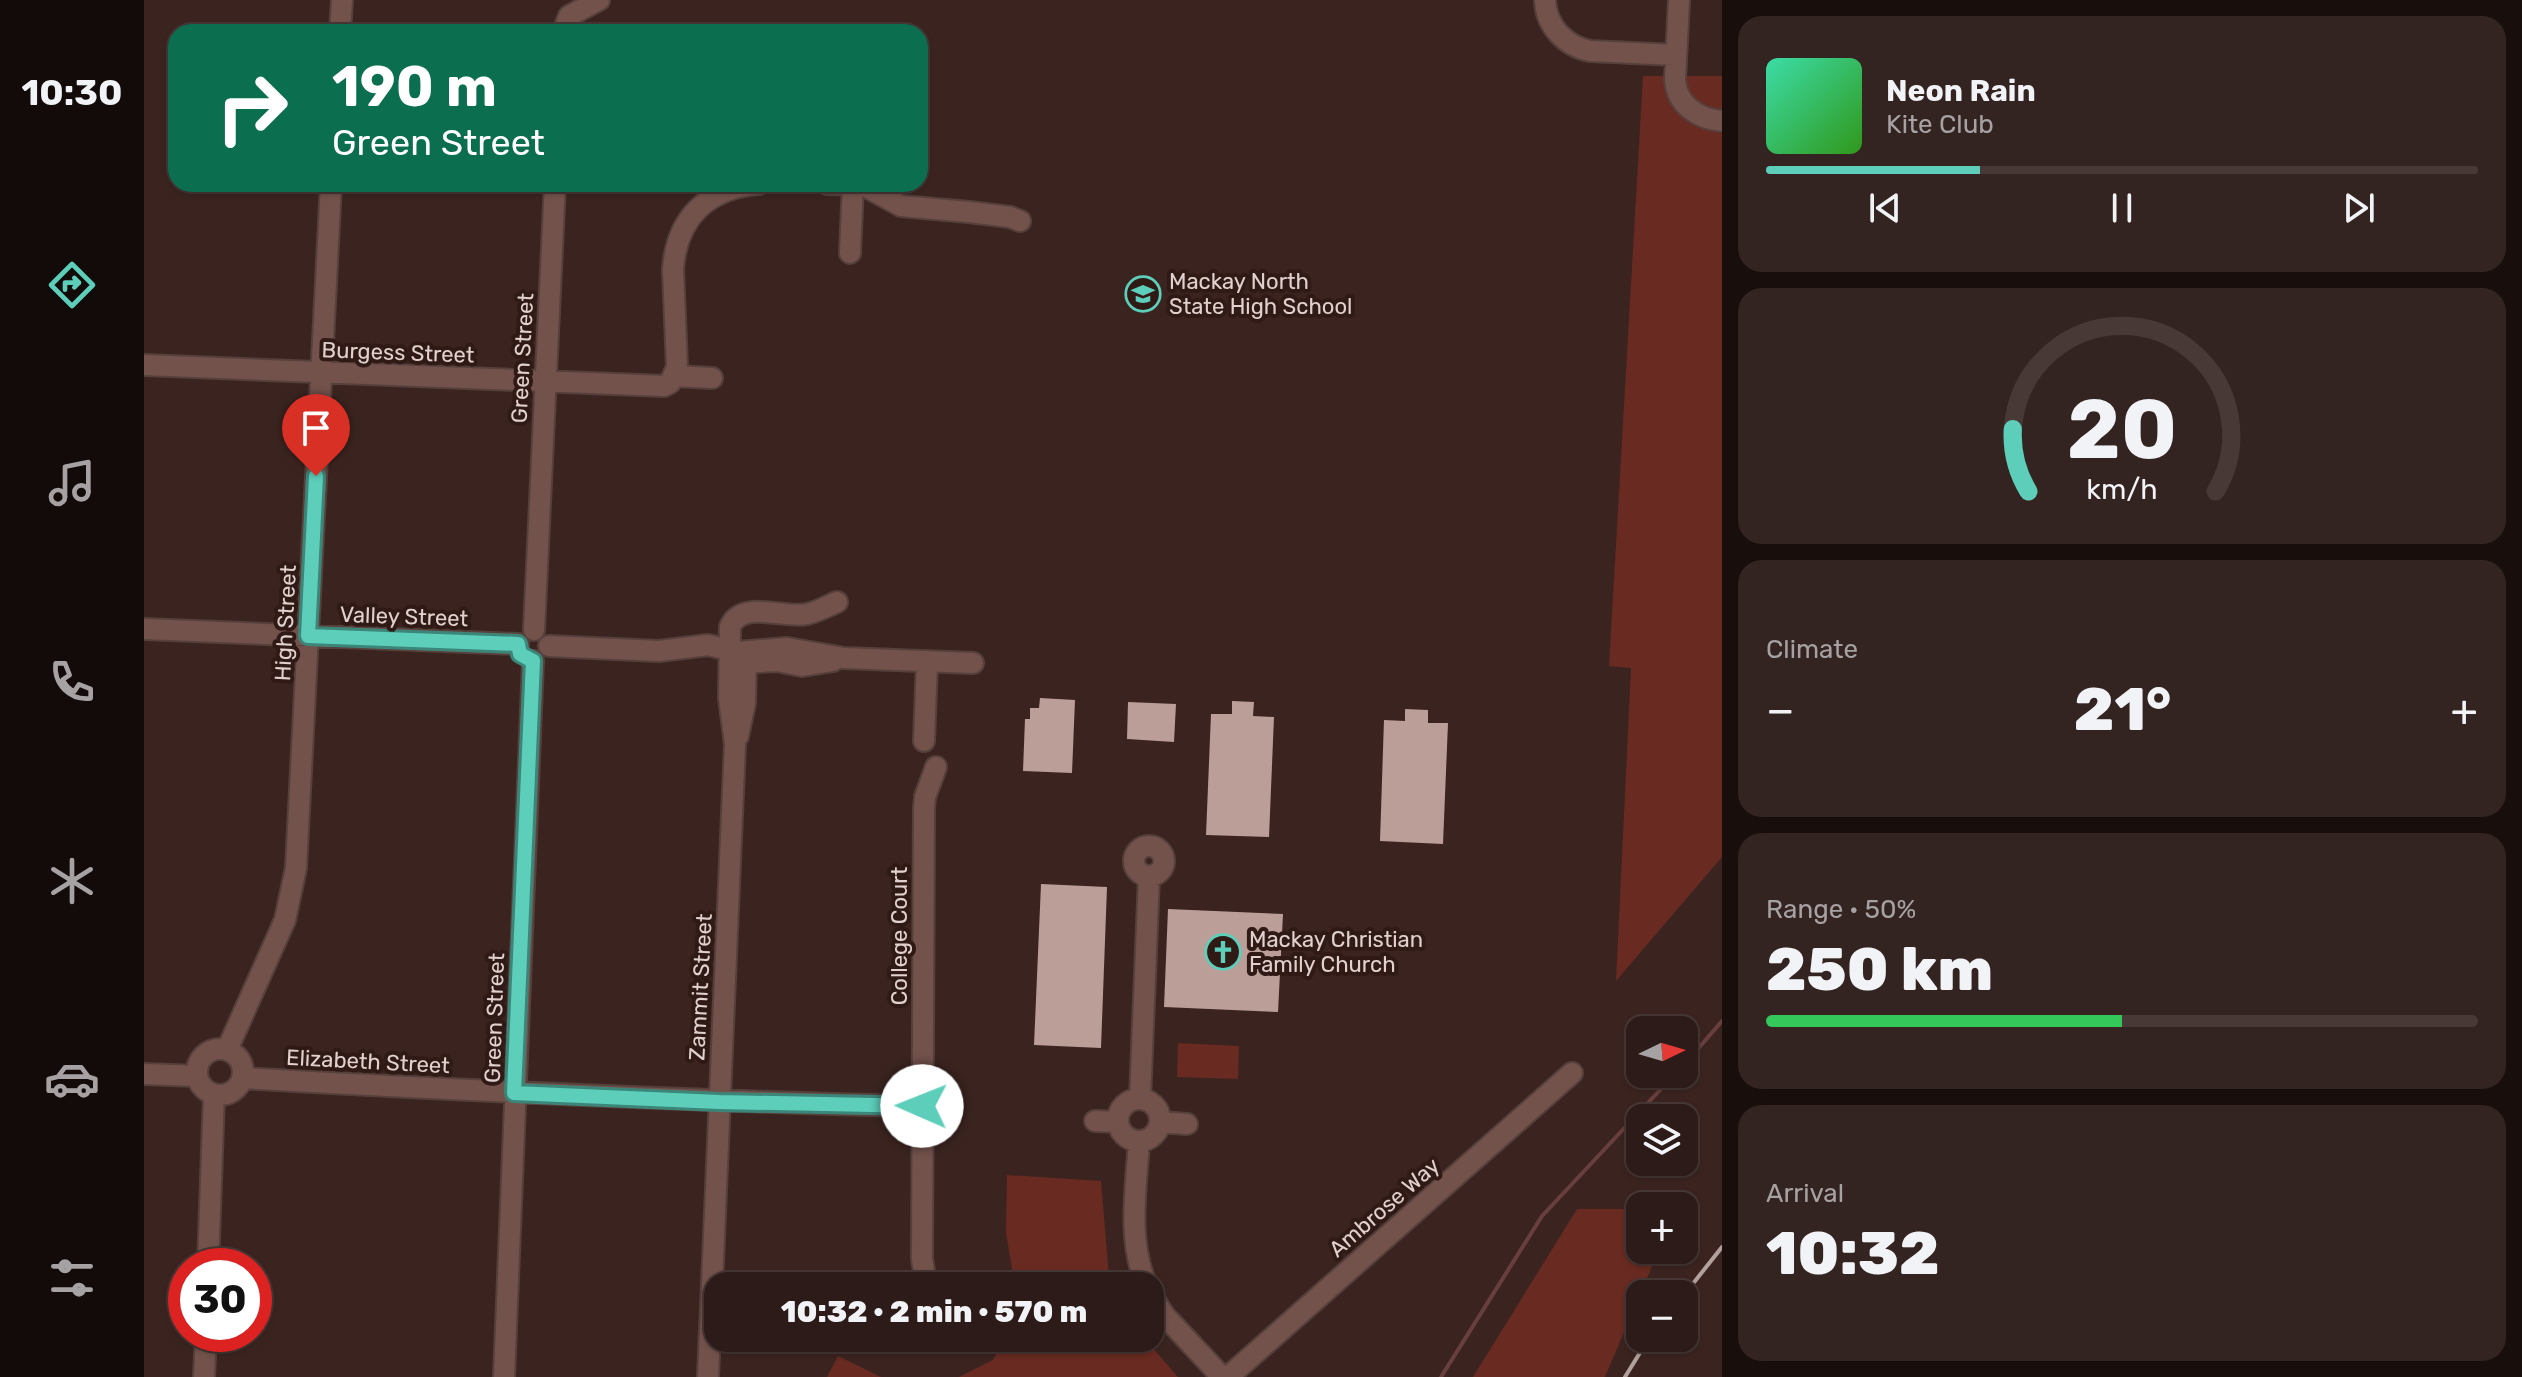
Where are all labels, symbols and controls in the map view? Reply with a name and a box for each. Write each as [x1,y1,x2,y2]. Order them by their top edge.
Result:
text: 190 m [332,54,497,120]
icon: right [200,56,304,160]
text: 10:30 [21,71,123,114]
text: Neon Rain [1886,73,2036,109]
text: Kite Club [1886,109,1994,140]
text: Green Street [332,121,545,164]
icon: previous [1863,186,1907,230]
icon: pause [2100,186,2144,230]
icon: next [2337,186,2381,230]
icon: directions [44,257,100,313]
place label: Mackay North State High School [1169,268,1352,320]
school or university icon: Mackay North State High School [1124,275,1162,313]
street label: Green Street [506,292,539,424]
street label: Burgess Street [321,336,475,369]
text: 20 [2067,380,2177,479]
pin [282,394,350,476]
icon: arrive [294,406,338,450]
icon: music [44,455,100,511]
text: km/h [2086,472,2158,506]
street label: High Street [269,564,302,682]
street label: Valley Street [339,601,469,632]
text: Climate [1766,634,1858,665]
icon: phone [44,654,100,710]
text: 21° [2074,674,2171,745]
text: − [1766,684,1795,736]
text: + [2451,684,2478,736]
icon: climate [44,853,100,909]
street label: College Court [886,866,913,1005]
text: Range · 50% [1766,894,1916,925]
street label: Zammit Street [683,912,718,1061]
place label: Mackay Christian Family Church [1249,926,1423,978]
church icon: Mackay Christian Family Church [1204,933,1242,971]
text: 250 km [1766,934,1993,1005]
street label: Green Street [479,952,510,1083]
north arrow [1626,1016,1698,1088]
map controls [1626,1016,1698,1352]
street label: Elizabeth Street [286,1044,451,1079]
icon: car [44,1051,100,1107]
position arrow [880,1064,964,1148]
button: layers [1626,1104,1698,1176]
street label: Ambrose Way [1323,1152,1445,1263]
text: Arrival [1766,1178,1844,1209]
button: + [1626,1192,1698,1264]
text: 10:32 [1766,1218,1940,1289]
speed limit sign: 30 [168,1248,272,1352]
icon: filters [44,1250,100,1306]
button: − [1626,1280,1698,1352]
text: 10:32 · 2 min · 570 m [781,1294,1087,1330]

